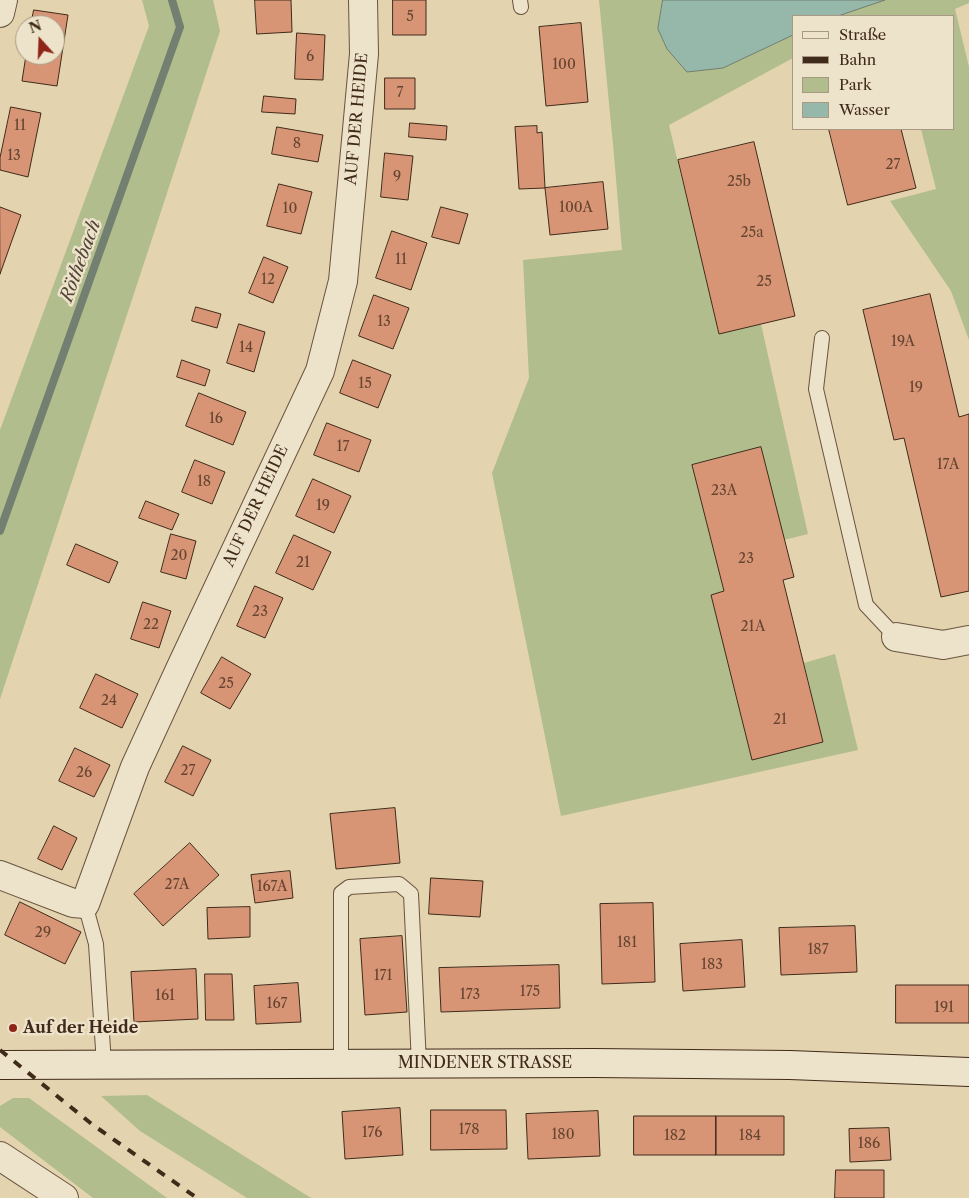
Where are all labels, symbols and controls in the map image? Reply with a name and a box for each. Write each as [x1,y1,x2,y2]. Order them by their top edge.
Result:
house number: 5 [406,9,414,25]
north arrow [15,15,65,65]
legend [792,15,954,130]
text: N [26,16,44,37]
text: Straße [839,25,886,44]
house number: 6 [306,49,314,65]
text: Bahn [839,50,876,69]
street label: AUF DER HEIDE [342,52,372,186]
house number: 100 [552,57,576,73]
text: Park [839,75,872,94]
house number: 7 [397,85,403,101]
text: Wasser [839,100,890,119]
house number: 11 [14,118,26,134]
house number: 8 [293,136,301,152]
house number: 13 [7,148,21,164]
house number: 27 [886,157,900,173]
house number: 9 [393,169,401,185]
house number: 25b [727,174,751,190]
house number: 100A [559,200,593,216]
house number: 10 [283,201,297,217]
water label: Röthebach [56,217,106,305]
house number: 25a [740,225,764,241]
house number: 11 [395,252,407,268]
house number: 12 [261,272,275,288]
house number: 25 [756,274,772,290]
house number: 13 [377,314,391,330]
house number: 19A [891,334,915,350]
house number: 14 [239,340,253,356]
house number: 15 [358,376,372,392]
house number: 19 [909,380,923,396]
house number: 16 [209,411,223,427]
house number: 17 [337,439,349,455]
street label: AUF DER HEIDE [219,442,293,570]
house number: 17A [937,457,959,473]
house number: 18 [197,474,211,490]
house number: 23A [711,483,737,499]
house number: 19 [316,498,330,514]
house number: 20 [171,548,187,564]
house number: 23 [738,551,754,567]
house number: 21 [296,555,310,571]
house number: 23 [252,604,268,620]
house number: 22 [143,617,159,633]
house number: 21A [741,619,765,635]
house number: 25 [218,676,234,692]
house number: 24 [101,693,117,709]
house number: 21 [773,712,787,728]
house number: 27 [181,763,195,779]
house number: 26 [76,765,92,781]
house number: 27A [165,877,189,893]
house number: 167A [257,879,287,895]
house number: 29 [35,925,51,941]
house number: 181 [617,935,637,951]
house number: 187 [807,942,829,958]
house number: 183 [701,957,723,973]
house number: 171 [374,968,392,984]
house number: 175 [520,984,540,1000]
house number: 173 [460,987,480,1003]
house number: 161 [155,988,175,1004]
house number: 167 [267,996,287,1012]
house number: 191 [934,1000,954,1016]
place label: Auf der Heide [23,1018,138,1038]
marker: Auf der Heide [7,1022,19,1034]
street label: MINDENER STRASSE [398,1053,572,1073]
house number: 178 [458,1122,480,1138]
house number: 176 [362,1125,382,1141]
house number: 180 [551,1127,575,1143]
house number: 182 [664,1128,686,1144]
house number: 184 [739,1128,761,1144]
house number: 186 [858,1136,880,1152]

